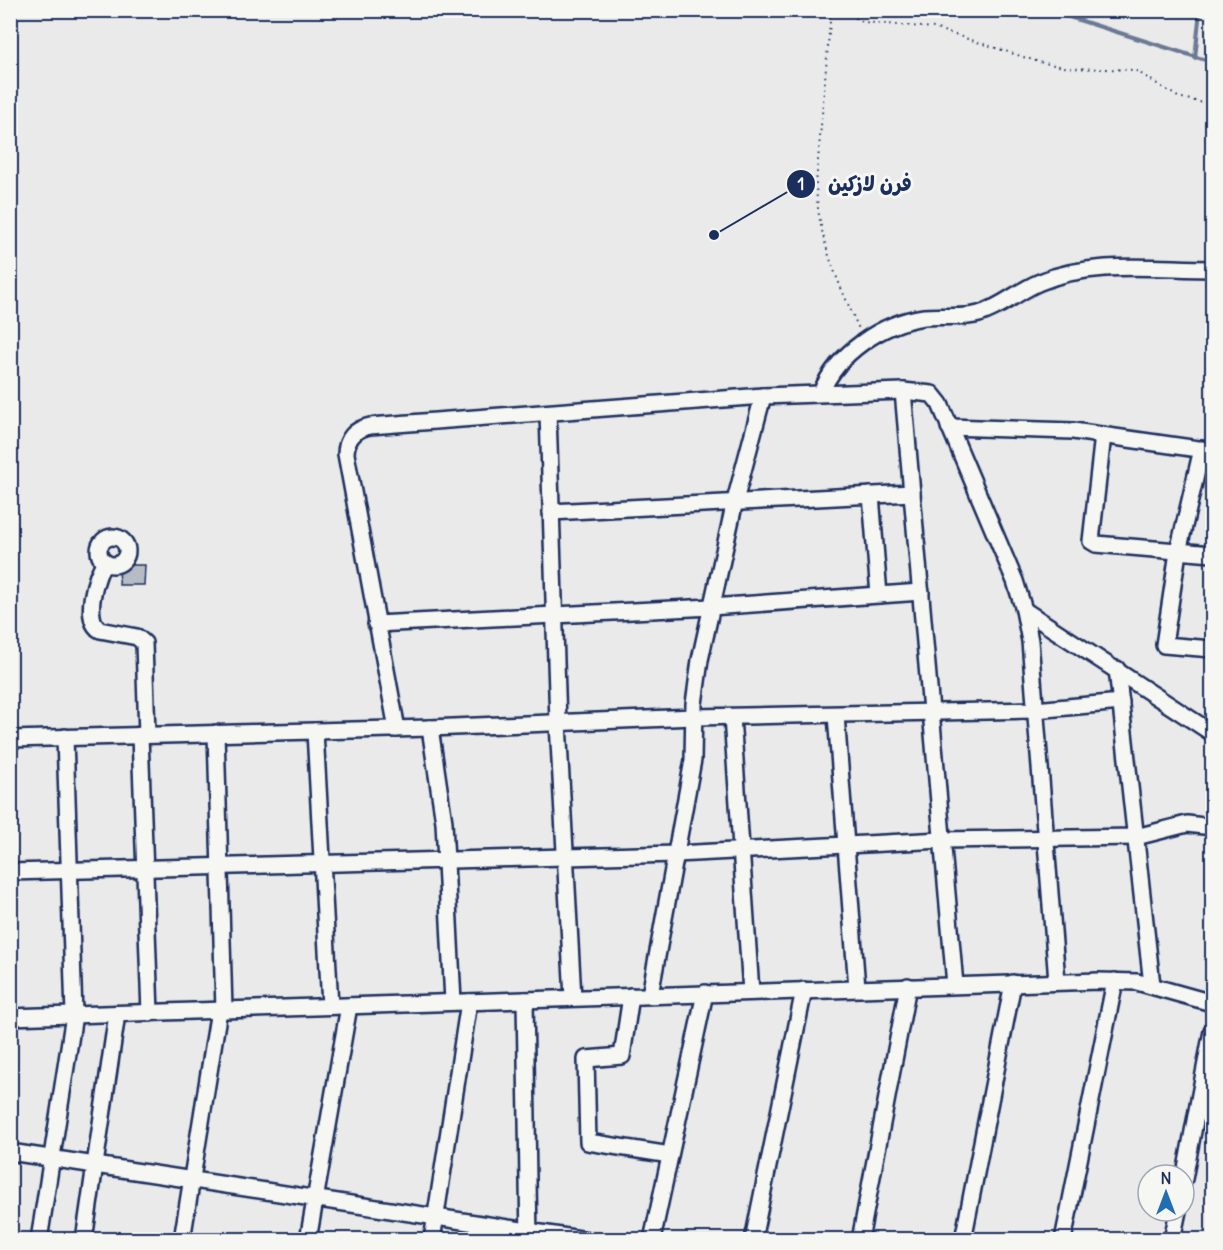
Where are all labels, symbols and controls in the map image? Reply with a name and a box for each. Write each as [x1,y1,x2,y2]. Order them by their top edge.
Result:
callout: فرن لازكين [786,165,924,204]
text: فرن لازكين [828,170,912,197]
text: 1 [797,172,805,195]
north arrow [1136,1163,1196,1223]
text: N [1160,1168,1172,1188]

